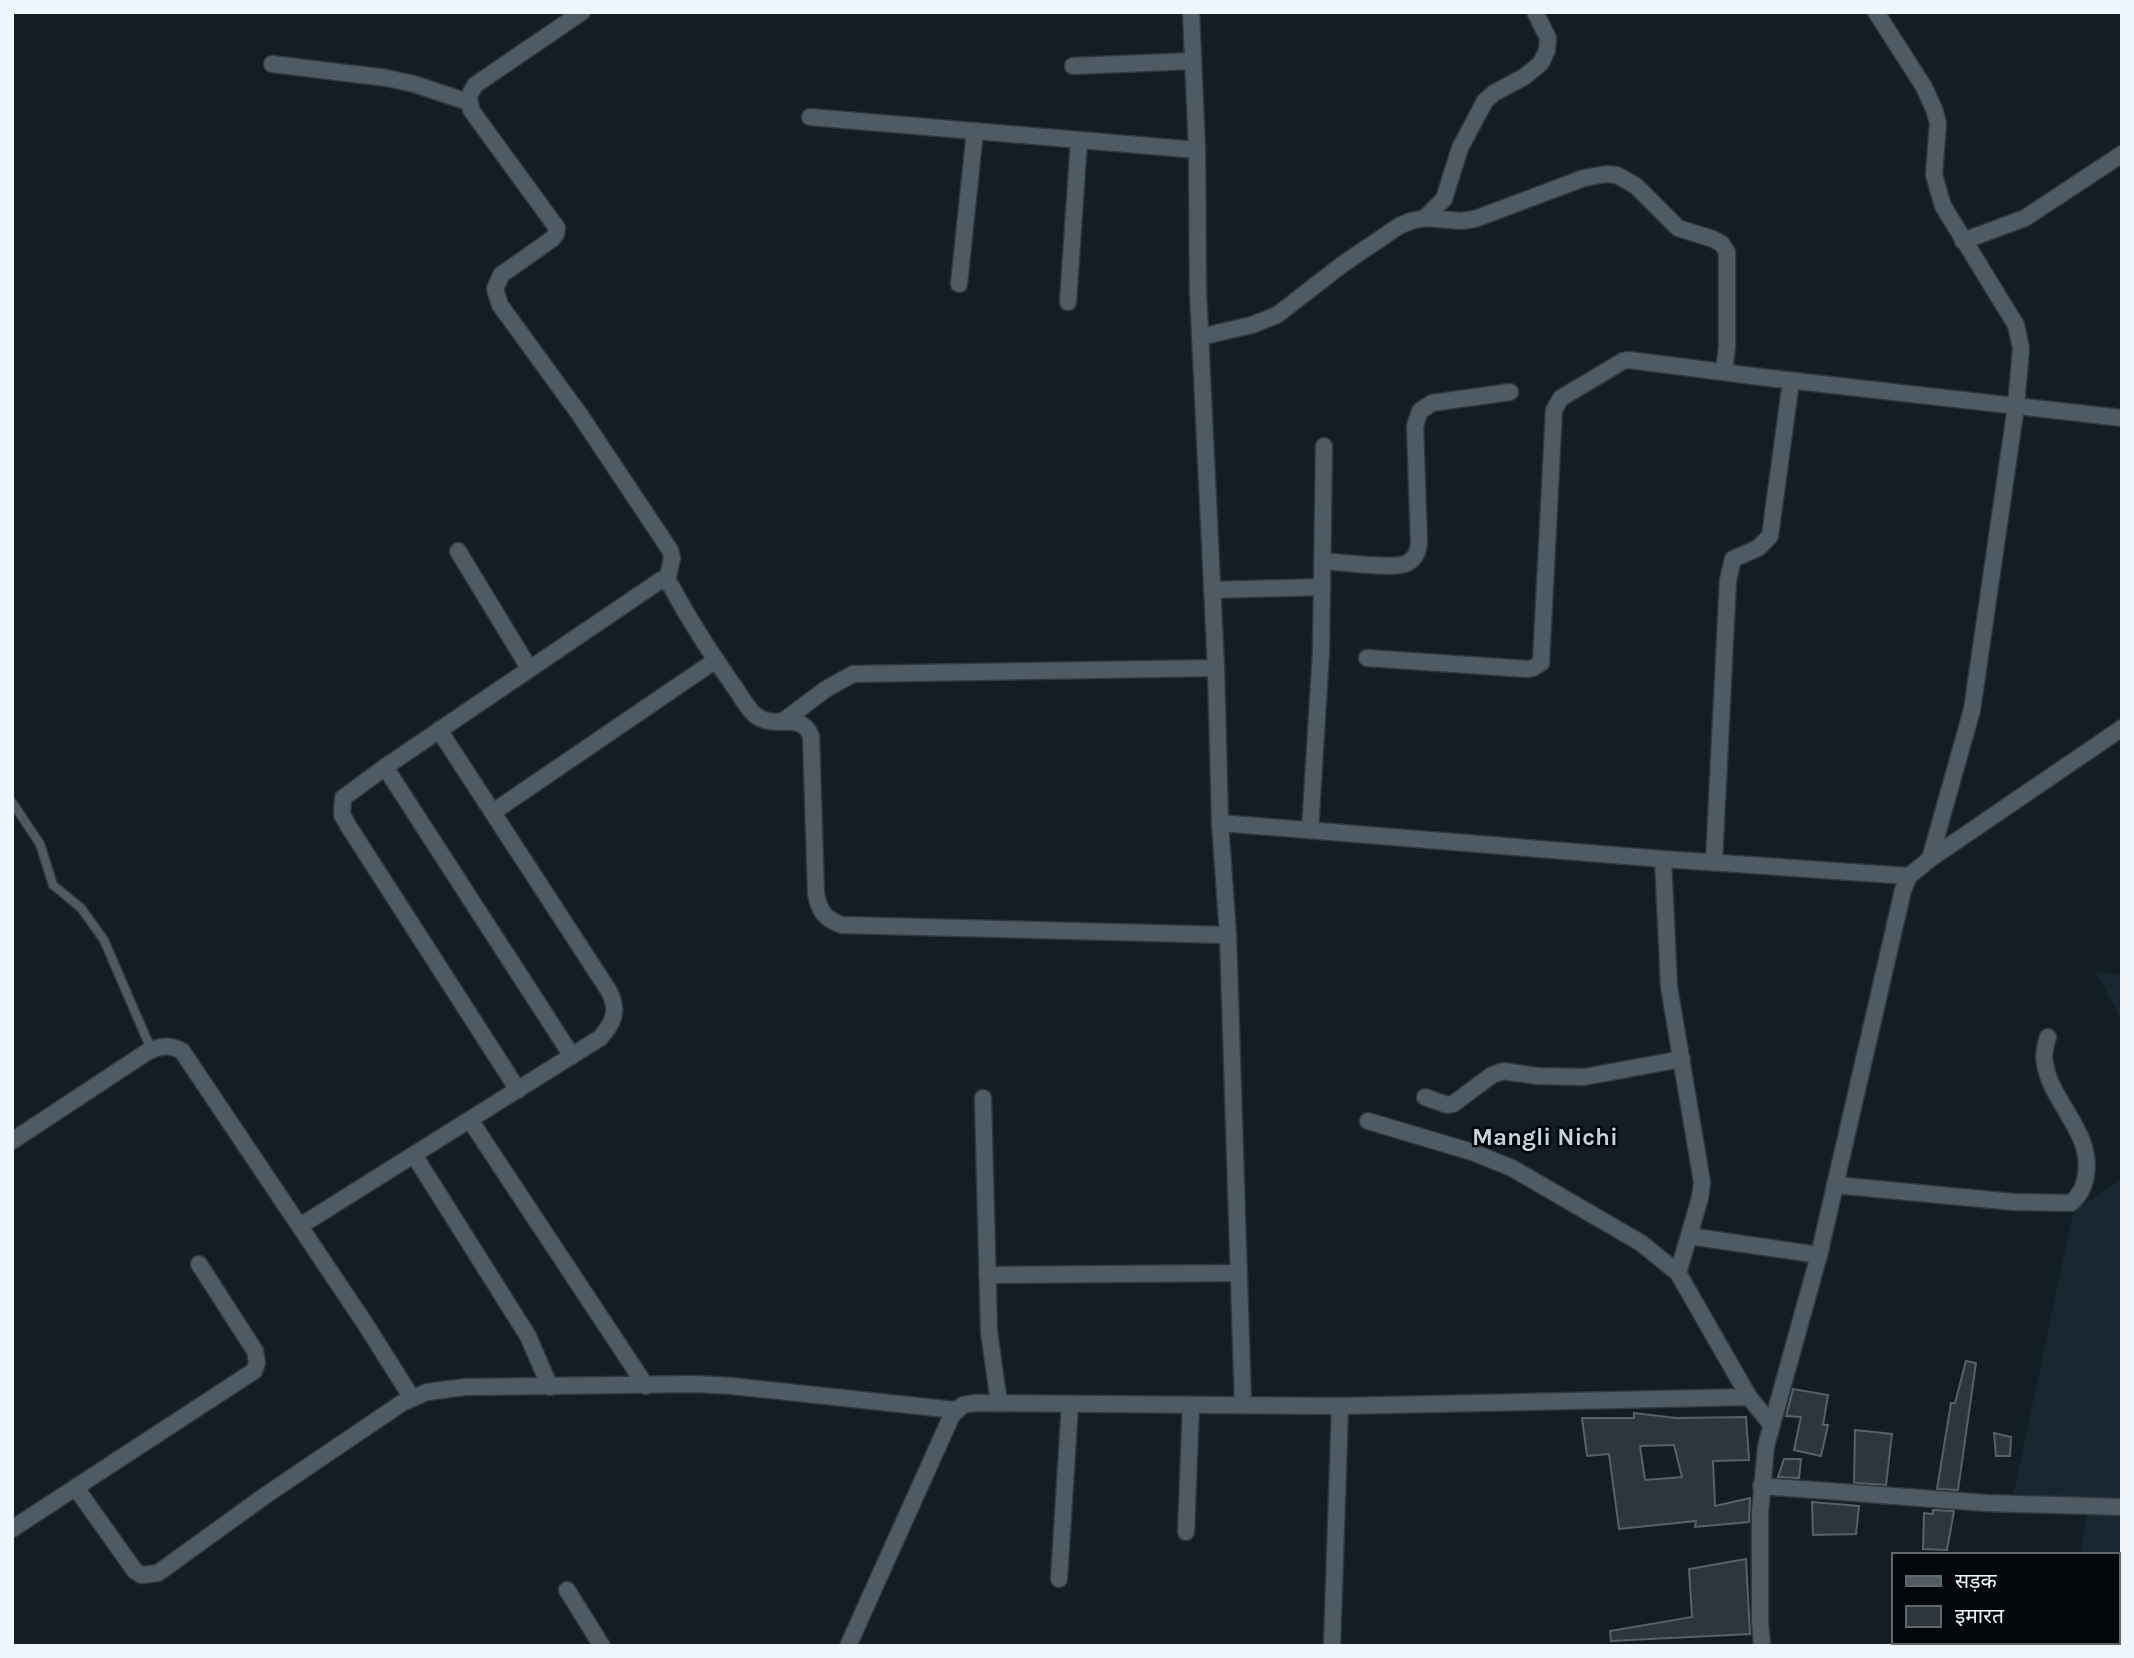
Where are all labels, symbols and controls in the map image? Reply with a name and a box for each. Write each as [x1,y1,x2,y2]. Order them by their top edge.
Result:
district label: Mangli Nichi [1472,1123,1618,1151]
legend [1892,1553,2120,1644]
text: सड़क [1955,1569,1997,1593]
text: इमारत [1955,1604,2005,1628]

